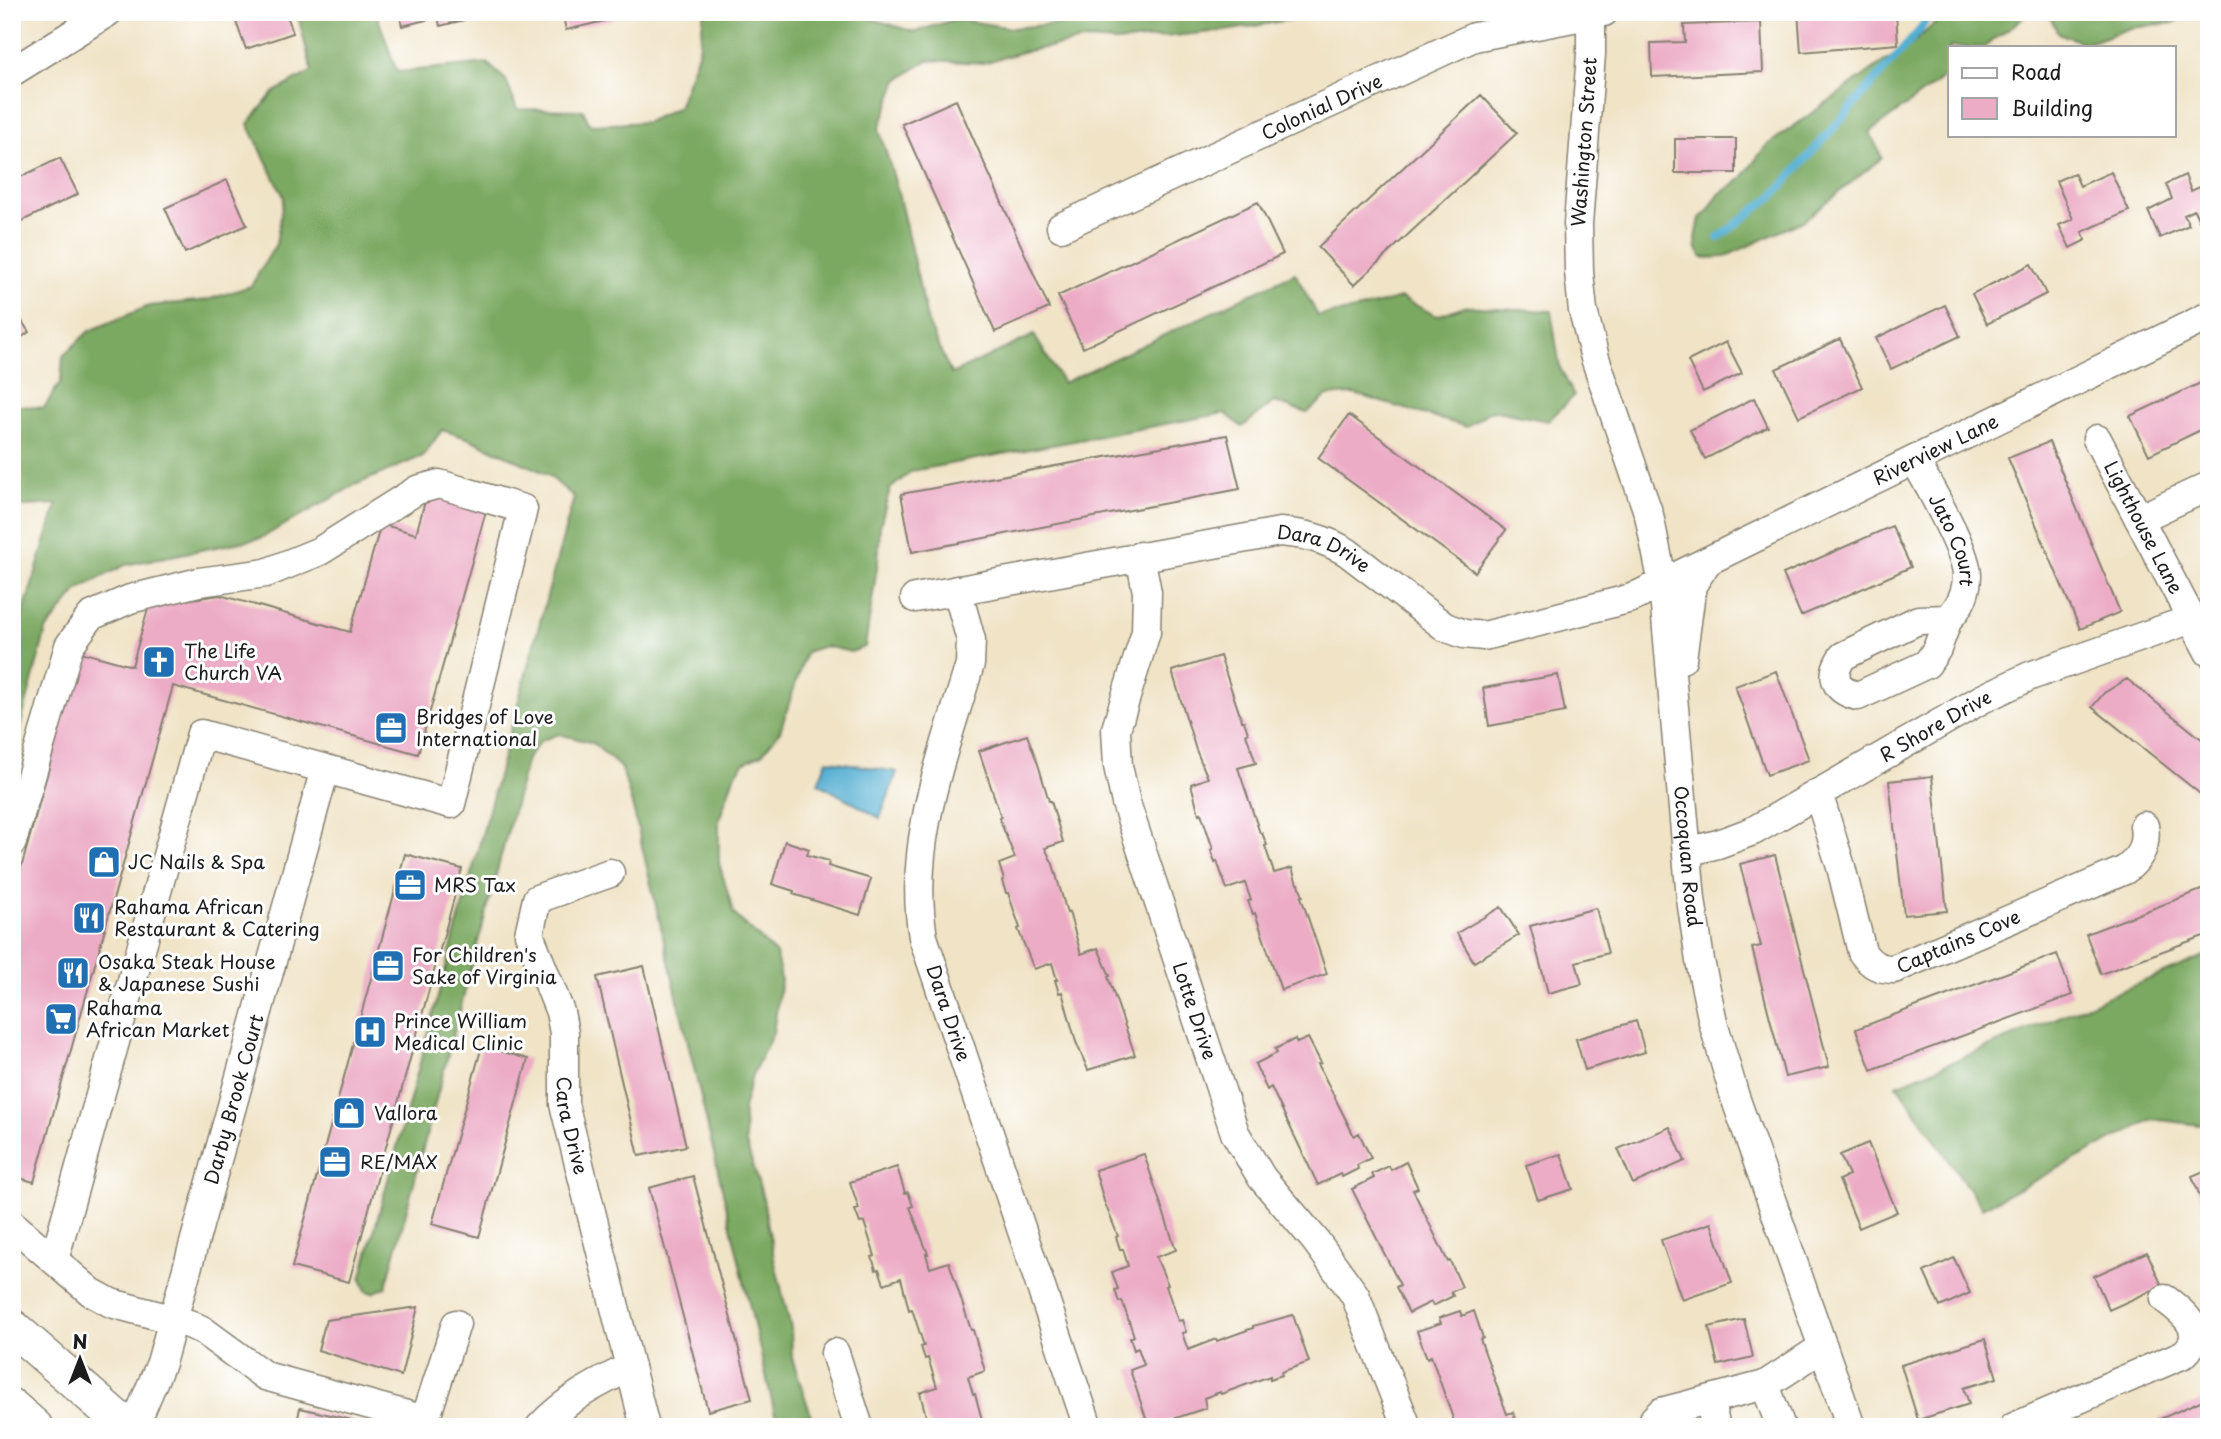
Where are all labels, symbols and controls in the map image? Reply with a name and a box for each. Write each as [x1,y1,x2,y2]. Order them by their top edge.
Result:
legend [1948,46,2176,136]
text: Road [2011,55,2062,87]
street label: Washington Street [1563,56,1603,228]
street label: Colonial Drive [1256,66,1386,146]
text: Building [2011,91,2093,123]
street label: Riverview Lane [1868,406,2003,491]
street label: Lighthouse Lane [2098,455,2191,599]
street label: Jato Court [1923,488,1982,588]
street label: Dara Drive [1276,517,1377,579]
place label: The Life Church VA [184,636,282,686]
church icon: The Life Church VA [140,643,178,681]
street label: R Shore Drive [1874,682,1995,768]
place label: Bridges of Love International [416,702,554,752]
office icon: Bridges of Love International [372,709,410,747]
street label: Occoquan Road [1668,784,1710,929]
shop icon: JC Nails & Spa [85,843,123,881]
place label: JC Nails & Spa [128,847,265,875]
office icon: MRS Tax [391,866,429,904]
place label: MRS Tax [434,870,516,898]
place label: Rahama African Restaurant & Catering [114,892,320,942]
restaurant icon: Rahama African Restaurant & Catering [70,899,108,937]
street label: Captains Cove [1892,902,2024,979]
place label: For Children's Sake of Virginia [412,940,557,990]
place label: Osaka Steak House & Japanese Sushi [98,947,276,997]
office icon: For Children's Sake of Virginia [369,947,407,985]
restaurant icon: Osaka Steak House & Japanese Sushi [54,954,92,992]
street label: Lotte Drive [1166,958,1225,1063]
street label: Dara Drive [920,961,979,1065]
place label: Rahama African Market [86,993,230,1043]
supermarket icon: Rahama African Market [42,1000,80,1038]
place label: Prince William Medical Clinic [394,1006,527,1056]
street label: Darby Brook Court [196,1011,270,1187]
hospital icon: Prince William Medical Clinic [351,1013,389,1051]
street label: Cara Drive [551,1076,596,1177]
shop icon: Vallora [330,1094,368,1132]
place label: Vallora [374,1098,438,1126]
office icon: RE/MAX [316,1143,354,1181]
place label: RE/MAX [360,1147,438,1175]
north arrow [46,1324,116,1394]
text: N [72,1327,88,1355]

